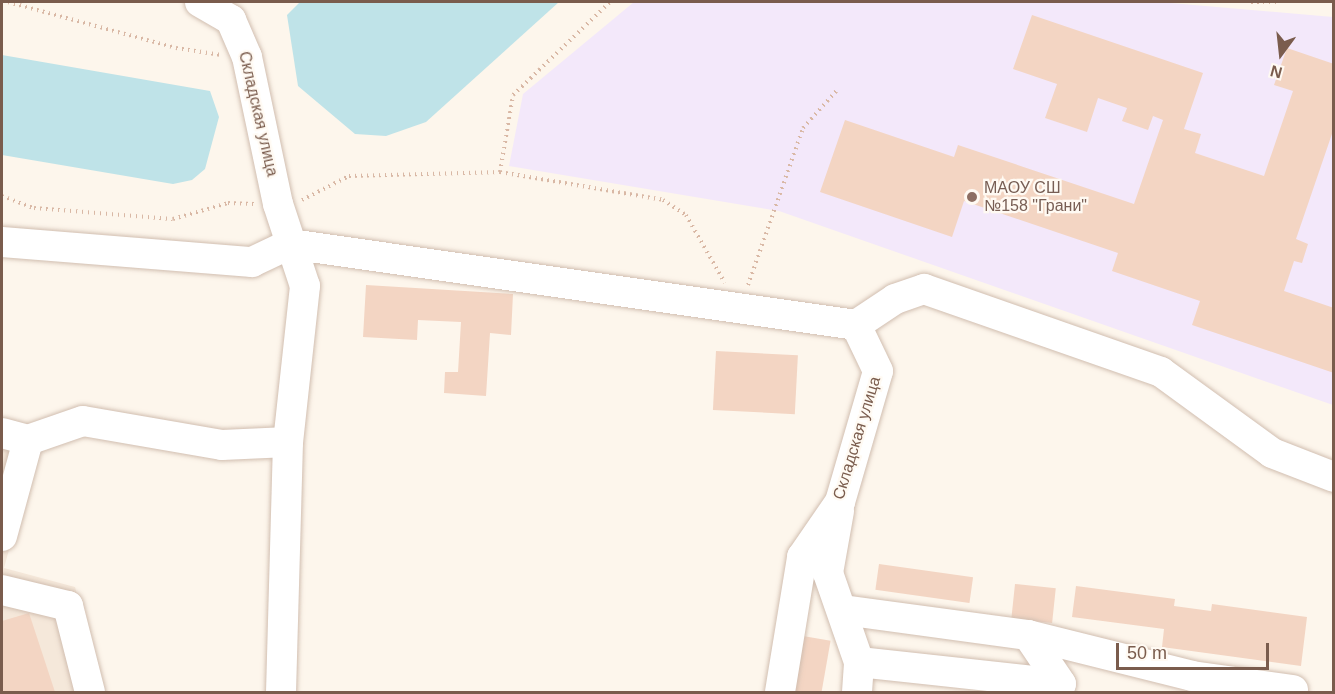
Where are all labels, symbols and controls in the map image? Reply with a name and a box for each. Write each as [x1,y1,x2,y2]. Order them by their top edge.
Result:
north arrow [1251,24,1311,84]
street label: Складская улица [234,50,282,178]
text: N [1268,62,1284,82]
place label: МАОУ СШ №158 "Грани" [984,178,1087,216]
marker: МАОУ СШ №158 "Грани" [965,190,979,204]
street label: Складская улица [829,374,885,502]
scale bar [1119,631,1272,669]
text: 50 m [1127,643,1167,663]

